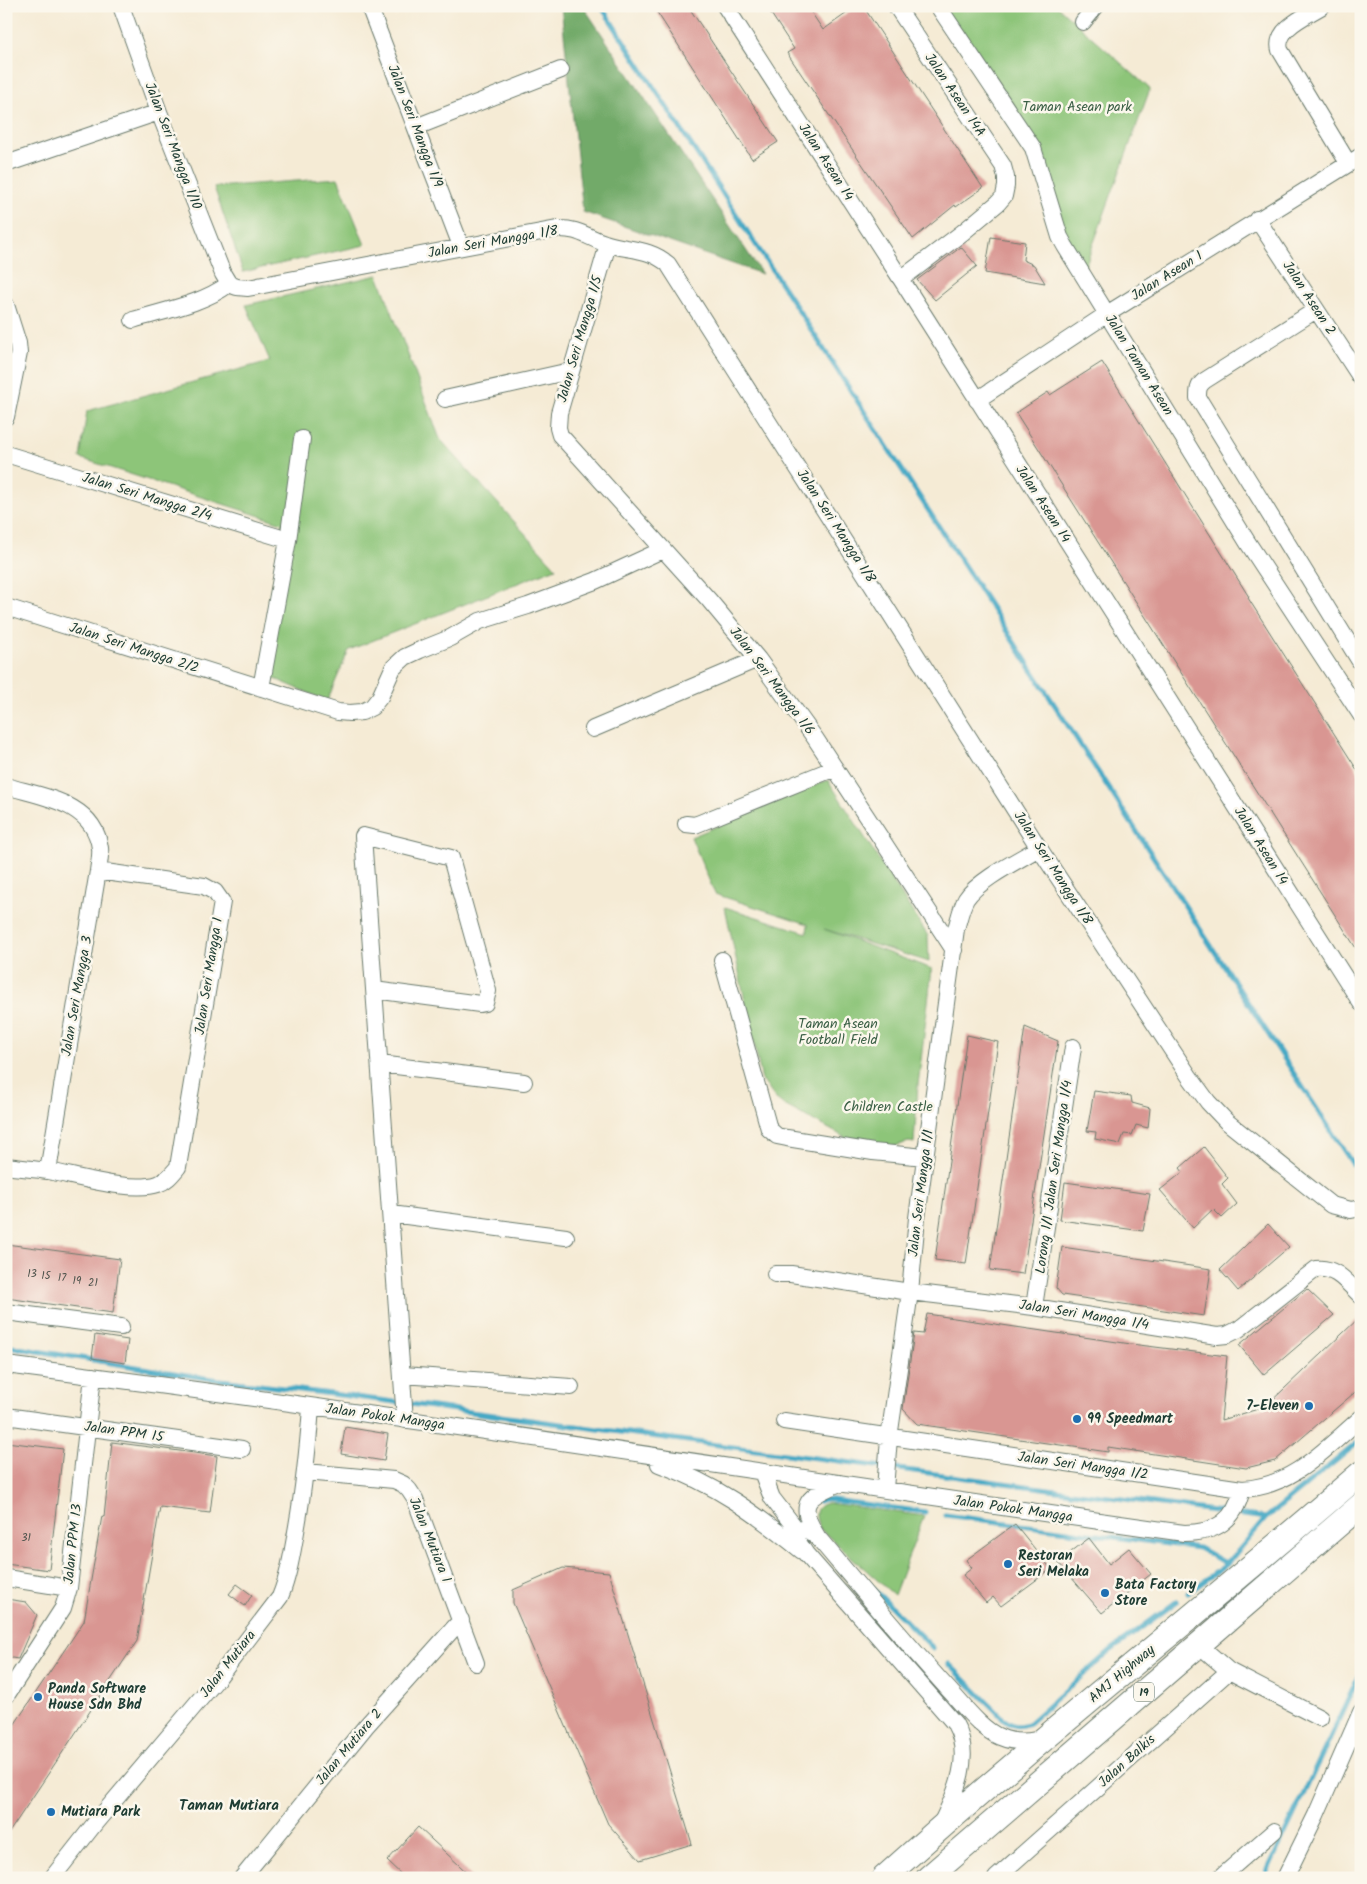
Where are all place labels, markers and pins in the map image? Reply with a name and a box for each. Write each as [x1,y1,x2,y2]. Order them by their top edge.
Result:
place label: 7-Eleven [1246,1395,1299,1417]
marker: 7-Eleven [1303,1400,1315,1412]
place label: 99 Speedmart [1087,1408,1174,1430]
marker: 99 Speedmart [1071,1413,1083,1425]
place label: Restoran Seri Melaka [1018,1545,1089,1583]
marker: Restoran Seri Melaka [1002,1558,1014,1570]
place label: Bata Factory Store [1115,1574,1197,1612]
marker: Bata Factory Store [1099,1587,1111,1599]
place label: Panda Software House Sdn Bhd [48,1678,146,1716]
marker: Panda Software House Sdn Bhd [32,1691,44,1703]
place label: Mutiara Park [61,1801,141,1823]
marker: Mutiara Park [45,1806,57,1818]

